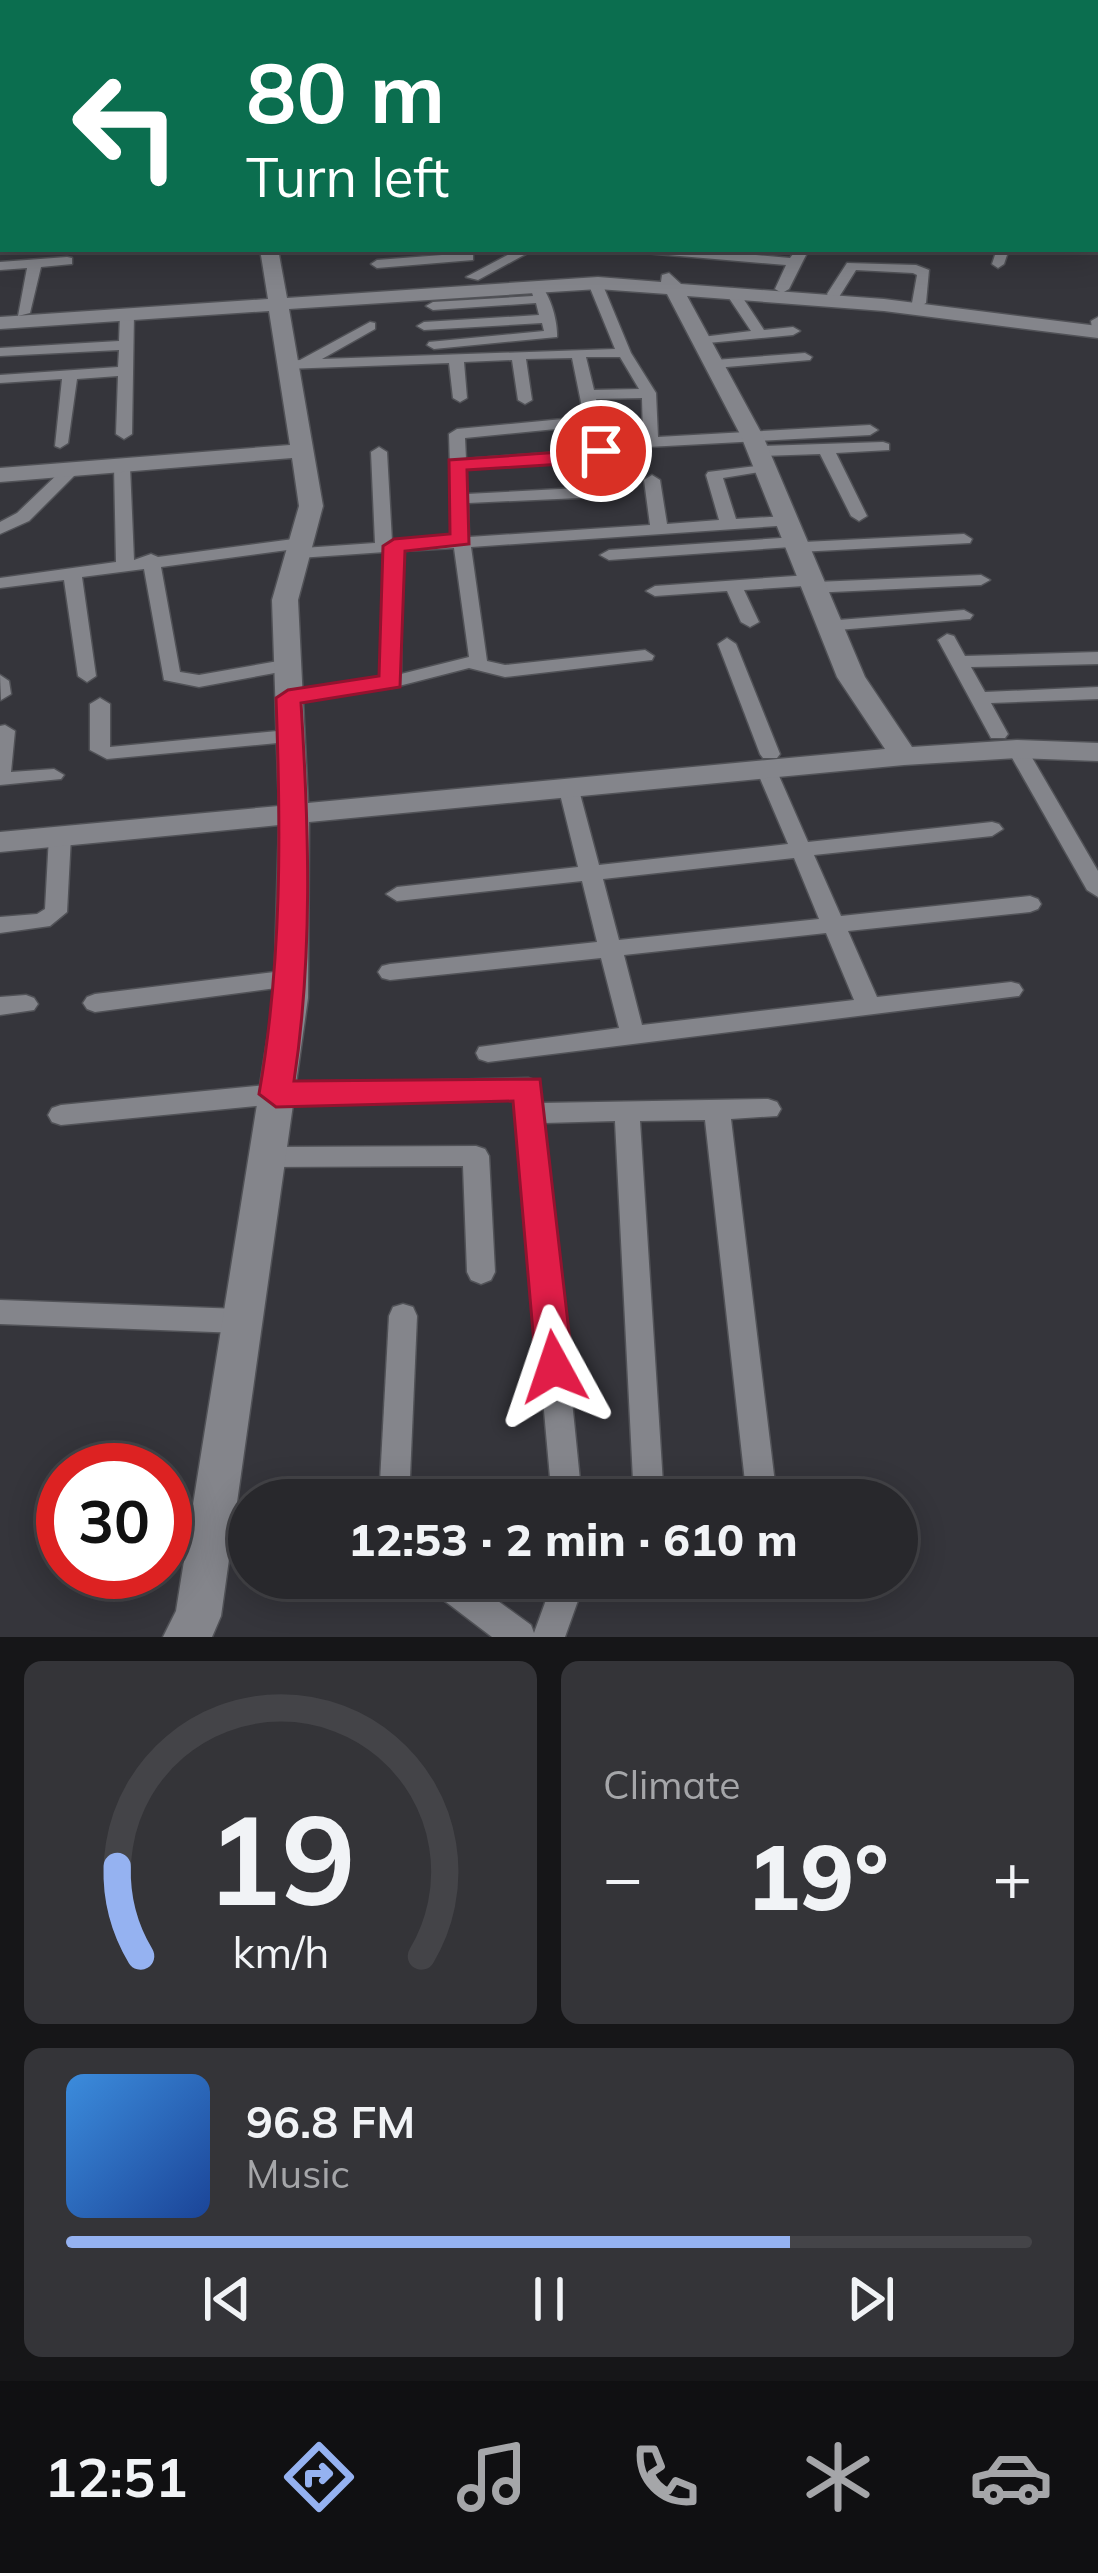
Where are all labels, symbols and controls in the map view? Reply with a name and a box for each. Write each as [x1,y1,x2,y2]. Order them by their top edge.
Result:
text: 80 m [246,39,445,144]
icon: left [48,48,204,204]
text: Turn left [246,143,449,211]
pin [550,400,652,502]
icon: arrive [568,418,634,484]
position arrow [491,1304,617,1430]
speed limit sign: 30 [36,1443,192,1599]
text: 12:53 · 2 min · 610 m [348,1511,798,1567]
text: Climate [603,1760,741,1809]
text: 19 [206,1780,355,1936]
text: 19° [746,1820,889,1933]
text: − [603,1835,643,1918]
text: + [992,1835,1032,1918]
text: km/h [232,1924,329,1978]
text: 96.8 FM [246,2093,415,2149]
text: Music [246,2149,350,2198]
icon: previous [194,2266,260,2332]
icon: pause [516,2266,582,2332]
icon: next [838,2266,904,2332]
icon: directions [277,2435,361,2519]
icon: music [450,2435,534,2519]
icon: phone [623,2435,707,2519]
icon: climate [796,2435,880,2519]
icon: car [969,2435,1053,2519]
text: 12:51 [45,2443,188,2511]

